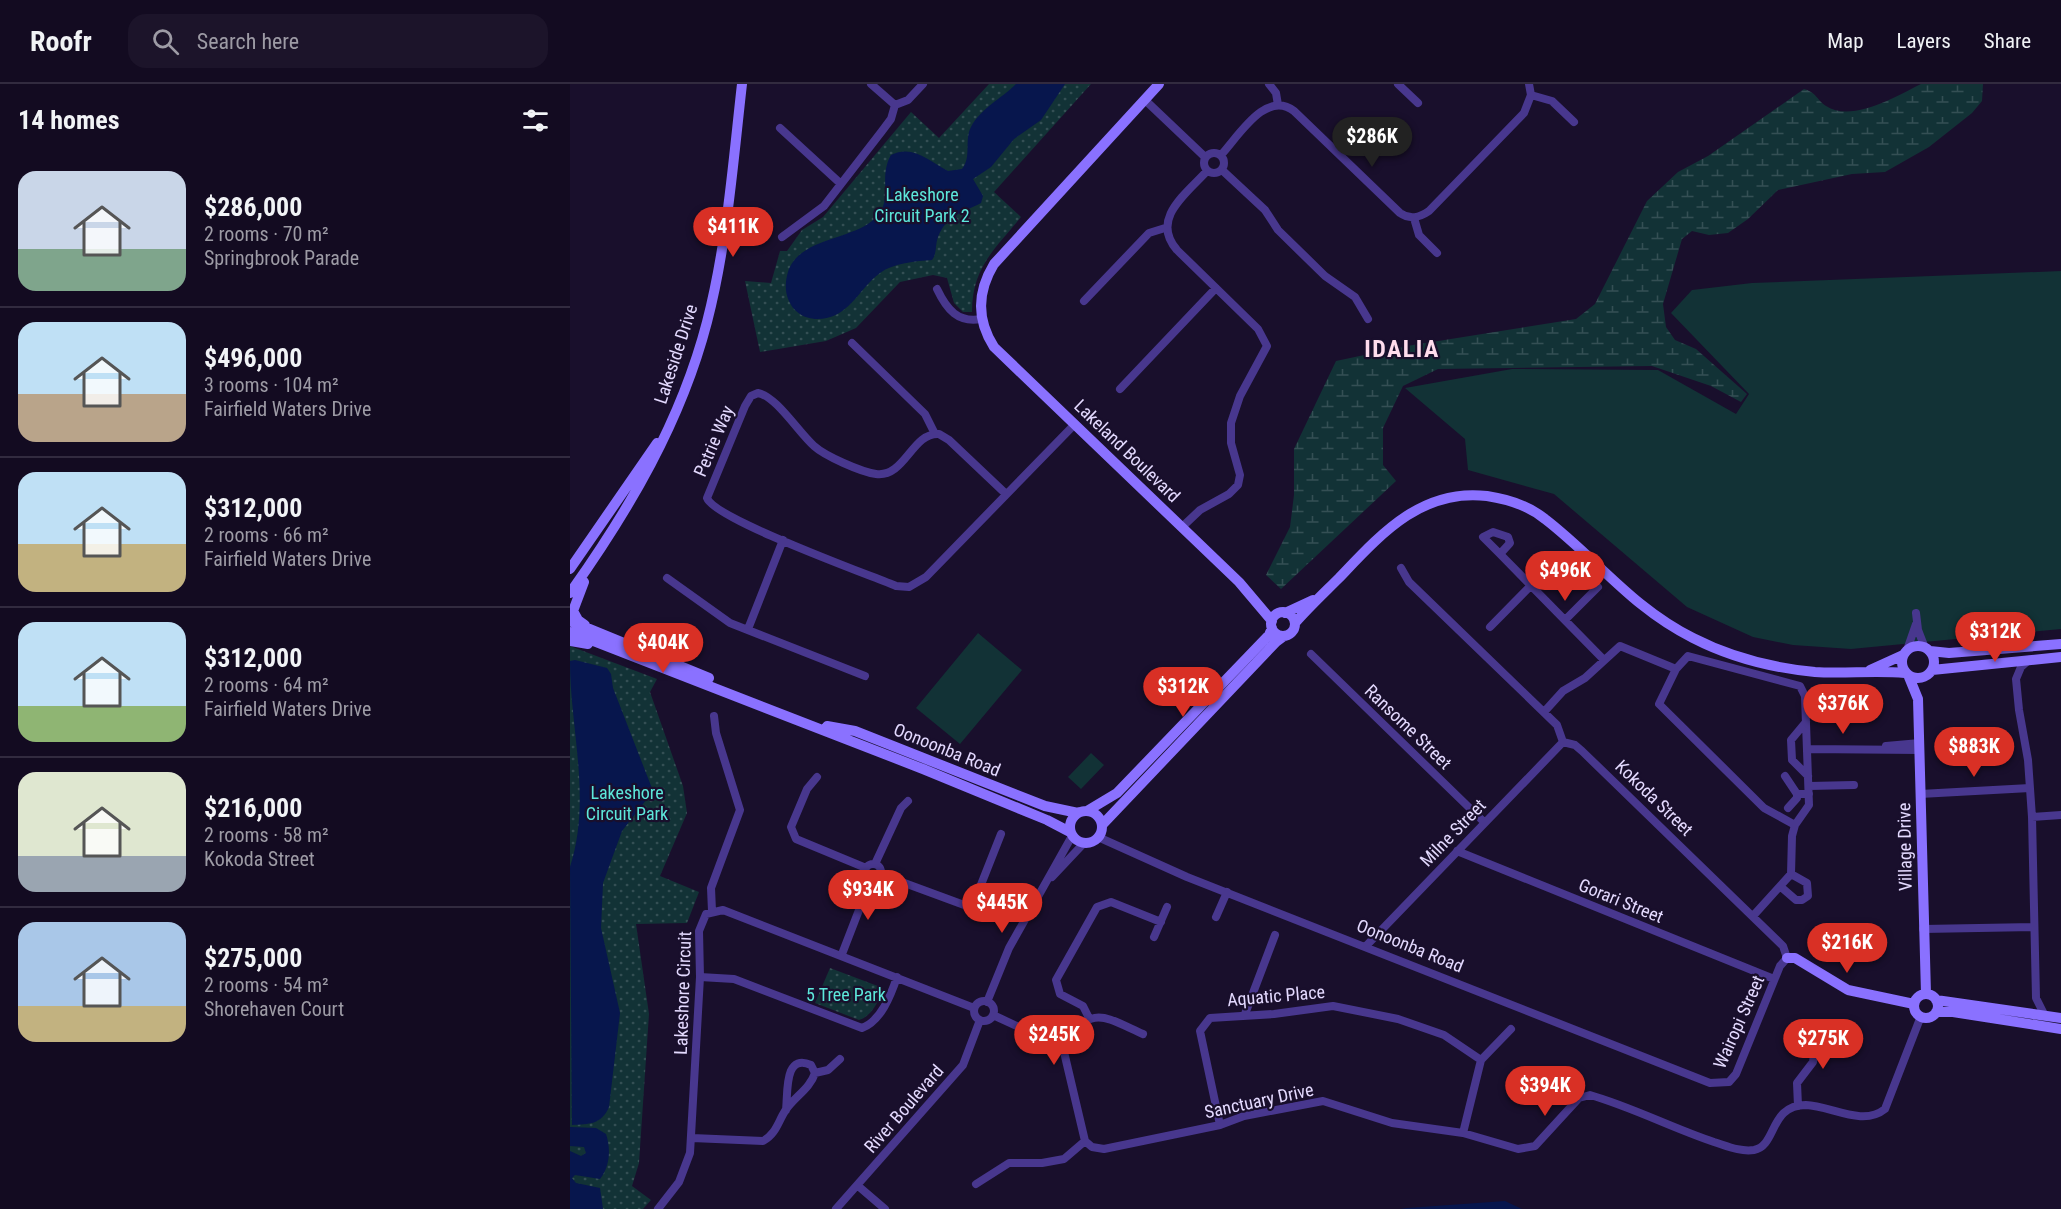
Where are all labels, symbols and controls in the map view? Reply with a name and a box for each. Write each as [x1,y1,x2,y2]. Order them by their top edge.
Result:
search box [128,14,548,68]
text: Roofr [30,25,92,58]
icon: search [149,25,182,58]
text: Search here [197,29,299,54]
text: Map [1827,29,1864,53]
text: Layers [1897,29,1951,53]
text: Share [1984,29,2031,53]
icon: filters [519,104,552,137]
text: 14 homes [18,105,120,135]
pin: $286K [1330,117,1414,168]
text: $286K [1346,124,1398,148]
park label: Lakeshore Circuit Park 2 [874,184,970,226]
text: $286,000 [204,192,302,222]
icon: home [66,195,138,267]
pin: $411K [691,207,775,258]
text: $411K [707,214,759,238]
text: 2 rooms · 70 m² [204,222,329,246]
text: Springbrook Parade [204,246,359,270]
street label: Lakeside Drive [650,301,701,406]
district label: IDALIA [1364,335,1440,363]
text: $496,000 [204,343,302,373]
icon: home [66,346,138,418]
text: 3 rooms · 104 m² [204,373,339,397]
street label: Lakeland Boulevard [1070,395,1184,506]
text: Fairfield Waters Drive [204,397,371,421]
street label: Petrie Way [689,402,738,480]
text: $312,000 [204,493,302,523]
icon: home [66,496,138,568]
text: 2 rooms · 66 m² [204,523,329,547]
text: Fairfield Waters Drive [204,547,371,571]
pin: $496K [1523,551,1607,602]
text: $496K [1539,558,1591,582]
pin: $312K [1953,612,2037,663]
text: $312K [1969,619,2021,643]
pin: $404K [621,623,705,674]
text: $404K [637,630,689,654]
text: $312,000 [204,643,302,673]
icon: home [66,646,138,718]
pin: $312K [1141,667,1225,718]
text: 2 rooms · 64 m² [204,673,329,697]
text: $312K [1157,674,1209,698]
street label: Ransome Street [1361,680,1456,773]
pin: $376K [1801,684,1885,735]
text: $376K [1817,691,1869,715]
text: Fairfield Waters Drive [204,697,371,721]
street label: Oonoonba Road [891,719,1004,780]
pin: $883K [1932,727,2016,778]
text: $883K [1948,734,2000,758]
street label: Kokoda Street [1611,755,1697,840]
park label: Lakeshore Circuit Park [586,782,668,824]
text: $216,000 [204,793,302,823]
street label: Milne Street [1415,795,1490,871]
icon: home [66,796,138,868]
street label: Village Drive [1893,803,1916,891]
text: 2 rooms · 58 m² [204,823,329,847]
text: Kokoda Street [204,847,315,871]
pin: $934K [826,870,910,921]
street label: Gorari Street [1576,874,1667,927]
text: $934K [842,877,894,901]
pin: $445K [960,883,1044,934]
text: $445K [976,890,1028,914]
street label: Oonoonba Road [1354,915,1467,976]
pin: $216K [1805,923,1889,974]
text: $216K [1821,930,1873,954]
street label: Lakeshore Circuit [670,931,695,1055]
text: $275,000 [204,943,302,973]
icon: home [66,946,138,1018]
street label: Wairopi Street [1709,972,1768,1072]
text: 2 rooms · 54 m² [204,973,329,997]
street label: Aquatic Place [1226,981,1326,1010]
park label: 5 Tree Park [806,984,886,1005]
text: Shorehaven Court [204,997,344,1021]
pin: $245K [1012,1015,1096,1066]
pin: $275K [1781,1019,1865,1070]
text: $245K [1028,1022,1080,1046]
text: $275K [1797,1026,1849,1050]
street label: River Boulevard [860,1060,948,1157]
pin: $394K [1503,1066,1587,1117]
text: $394K [1519,1073,1571,1097]
street label: Sanctuary Drive [1203,1079,1315,1122]

